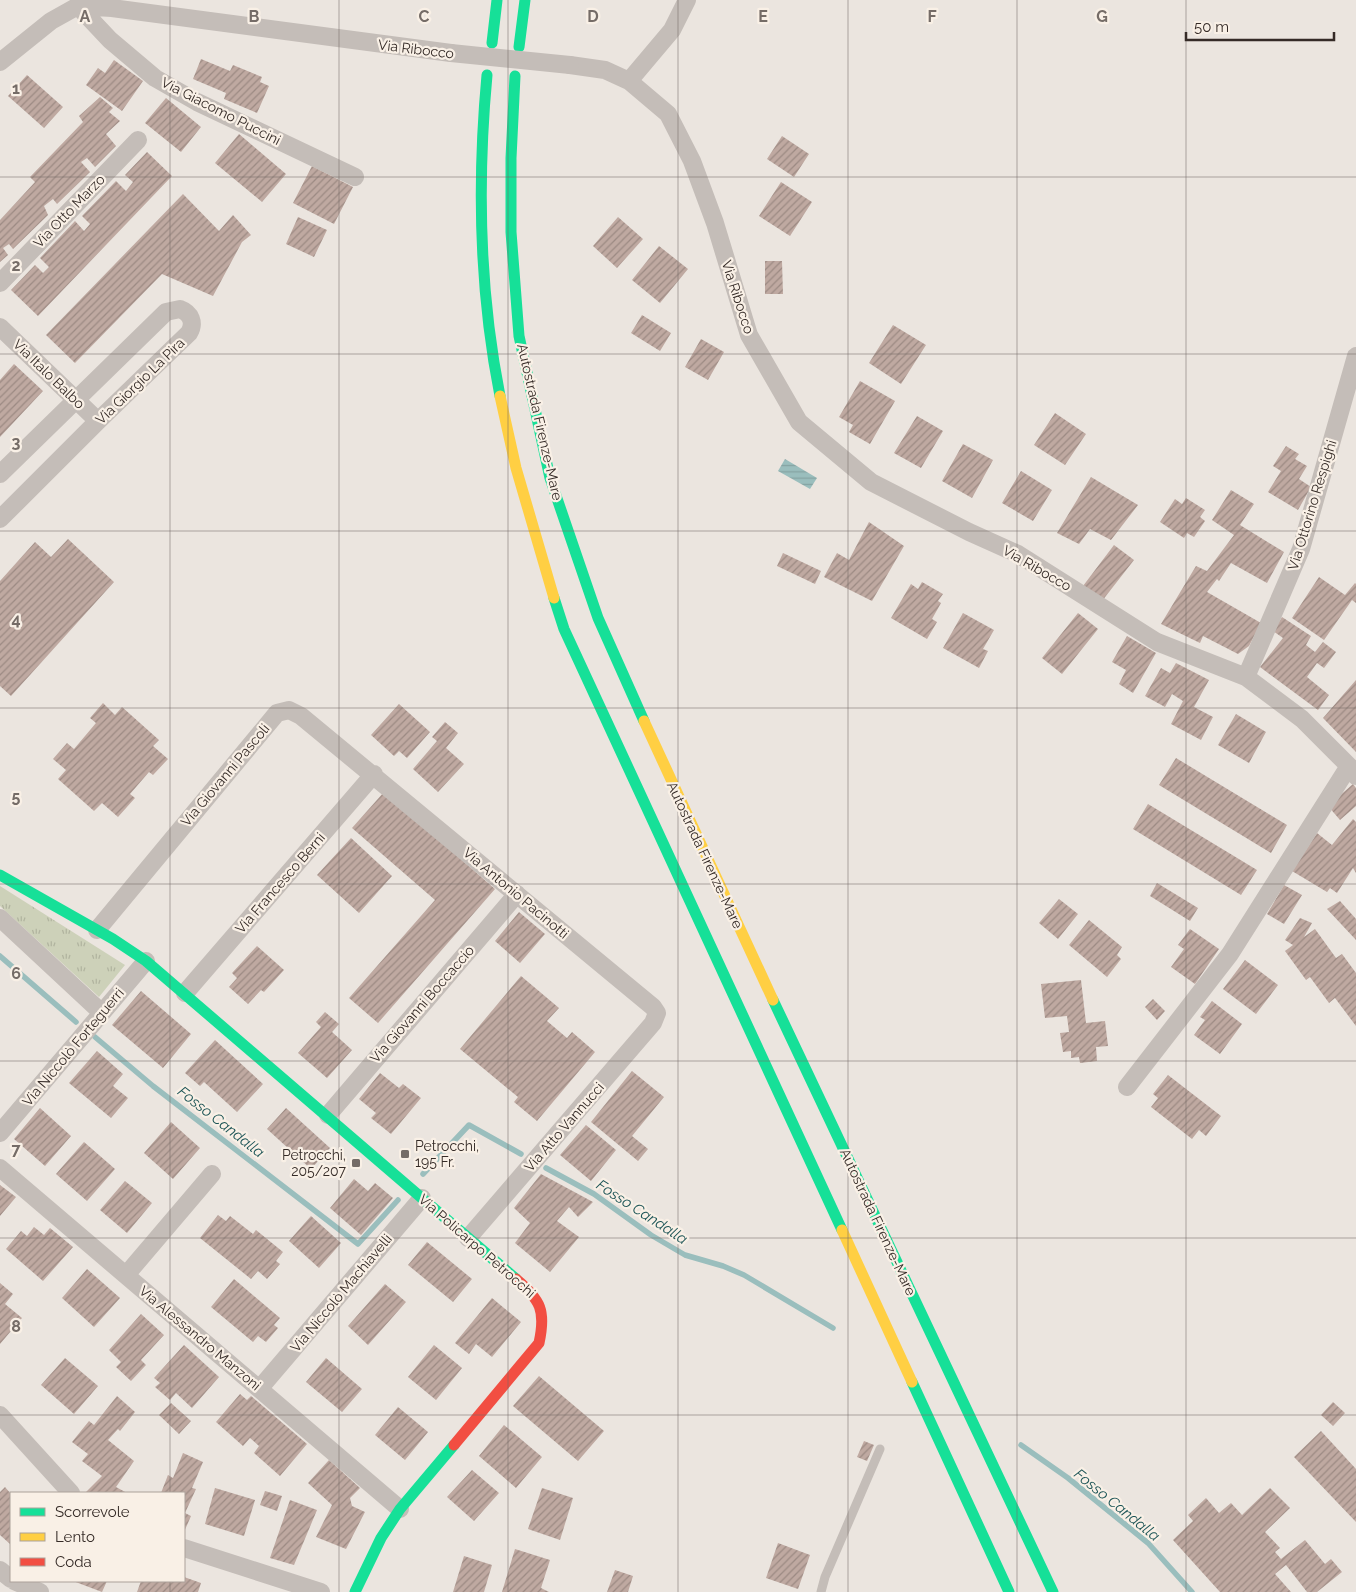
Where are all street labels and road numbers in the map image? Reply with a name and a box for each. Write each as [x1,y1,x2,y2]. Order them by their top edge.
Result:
street label: Via Ribocco [377,36,455,62]
street label: Via Giacomo Puccini [159,74,283,148]
street label: Via Otto Marzo [30,171,108,251]
street label: Via Ribocco [719,258,757,336]
street label: Via Giorgio La Pira [92,335,188,427]
street label: Via Italo Balbo [10,336,88,412]
street label: Autostrada Firenze-Mare [514,342,566,502]
street label: Via Ottorino Respighi [1285,438,1339,572]
street label: Via Ribocco [1000,542,1074,594]
street label: Via Giovanni Pascoli [178,721,272,829]
street label: Autostrada Firenze-Mare [664,779,746,931]
street label: Via Francesco Berni [232,829,328,937]
street label: Via Antonio Pacinotti [460,844,572,942]
street label: Via Giovanni Boccaccio [367,942,477,1066]
street label: Via Niccolò Forteguerri [19,985,127,1109]
street label: Via Atto Vannucci [521,1079,607,1175]
street label: Autostrada Firenze-Mare [837,1146,919,1298]
street label: Via Policarpo Petrocchi [415,1191,539,1301]
street label: Via Niccolò Machiavelli [287,1231,395,1355]
street label: Via Alessandro Manzoni [136,1282,264,1394]

